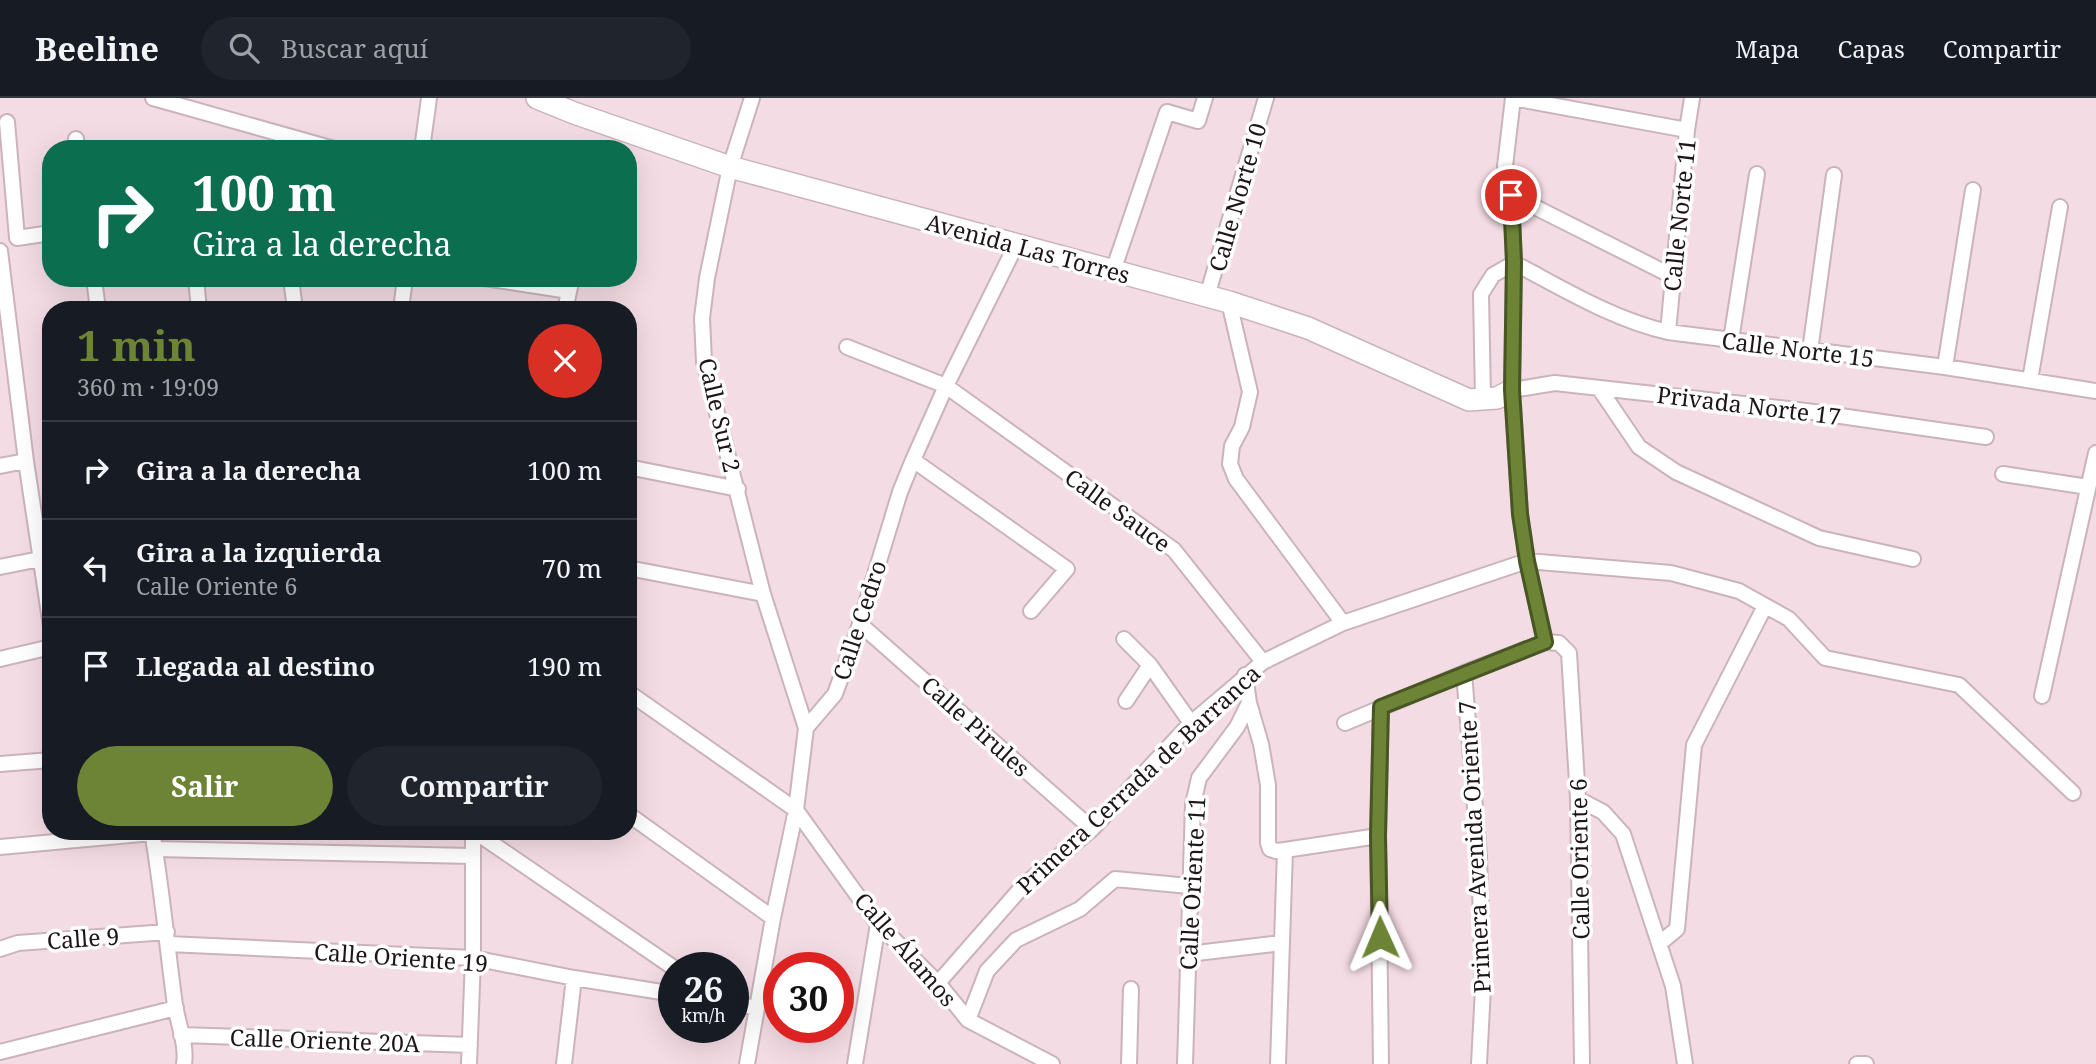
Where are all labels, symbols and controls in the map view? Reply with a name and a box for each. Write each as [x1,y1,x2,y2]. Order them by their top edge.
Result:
search box [201,17,691,80]
text: Beeline [35,26,159,71]
icon: search [225,29,263,67]
text: Buscar aquí [281,30,428,66]
text: Mapa [1735,32,1799,65]
text: Capas [1837,32,1905,65]
text: Compartir [1943,32,2061,65]
street label: Calle Norte 10 [1200,119,1274,275]
street label: Calle Norte 11 [1655,137,1703,293]
text: 100 m [192,159,336,225]
pin [1481,165,1541,225]
icon: right [77,168,168,259]
icon: arrive [1492,176,1530,214]
street label: Avenida Las Torres [922,205,1134,291]
text: Gira a la derecha [192,222,452,265]
text: 1 min [77,316,196,373]
button: close [528,324,602,398]
street label: Calle Norte 15 [1720,324,1876,374]
street label: Calle Sur 2 [691,355,749,475]
text: 360 m · 19:09 [77,371,219,403]
street label: Privada Norte 17 [1655,378,1843,432]
icon: right [77,451,115,489]
text: Gira a la derecha [136,452,361,488]
text: 100 m [527,452,602,488]
street label: Calle Sauce [1059,461,1177,559]
text: Gira a la izquierda [136,534,382,570]
icon: left [77,549,115,587]
text: 70 m [542,550,602,586]
street label: Calle Cedro [825,556,893,684]
text: Calle Oriente 6 [136,570,297,602]
icon: arrive [77,647,115,685]
text: Llegada al destino [136,648,375,684]
text: 190 m [527,648,602,684]
street label: Primera Cerrada de Barranca [1009,657,1267,901]
street label: Calle Pirules [915,669,1037,783]
street label: Primera Avenida Oriente 7 [1450,700,1498,994]
button: Salir [77,746,333,826]
button: Compartir [347,746,602,826]
street label: Calle Oriente 6 [1562,778,1596,940]
street label: Calle Oriente 11 [1171,795,1213,971]
street label: Calle Álamos [848,885,964,1013]
position arrow [1343,900,1417,974]
street label: Calle 9 [46,920,120,956]
street label: Calle Oriente 19 [313,935,489,979]
speed limit sign: 30 [763,952,854,1043]
text: 26 [684,965,723,1012]
text: km/h [681,1003,726,1027]
street label: Calle Oriente 20A [229,1021,421,1059]

